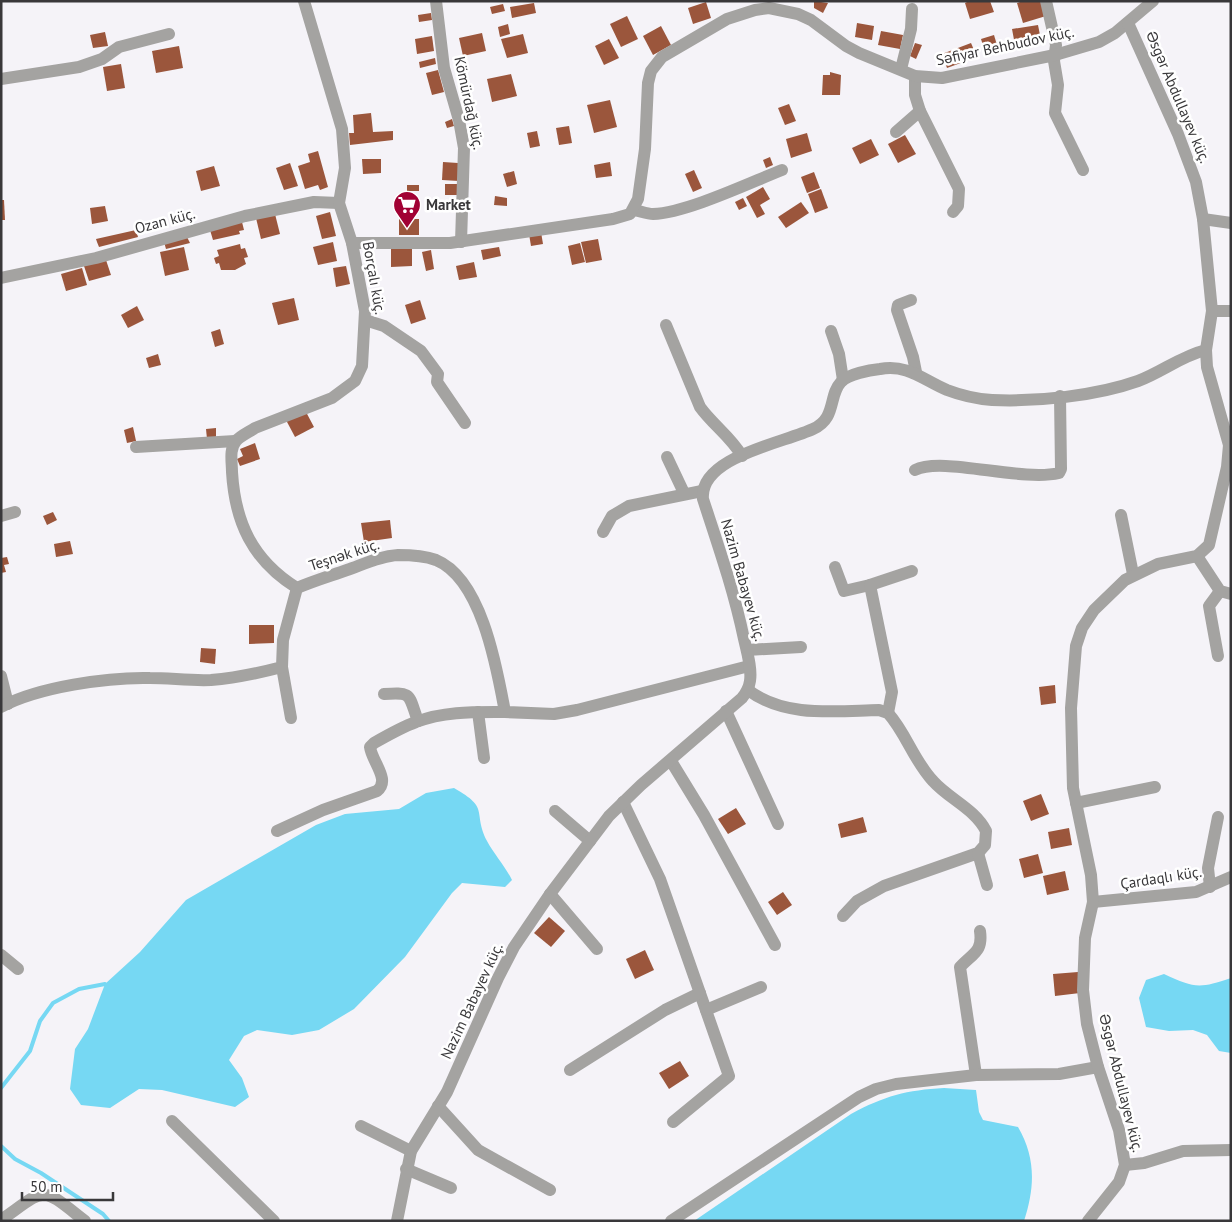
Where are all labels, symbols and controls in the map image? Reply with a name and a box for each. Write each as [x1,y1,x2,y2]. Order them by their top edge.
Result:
street label: Səfiyar Behbudov küç. [934,22,1076,69]
street label: Əsgər Abdullayev küç. [1142,28,1215,166]
street label: Kömürdağ küç. [450,55,489,151]
supermarket icon: Market [392,190,422,229]
place label: Market [426,195,472,214]
street label: Ozan küç. [133,203,197,238]
street label: Borçalı küç. [359,240,390,316]
street label: Nazim Babayev küç. [717,517,770,643]
street label: Teşnək küç. [306,534,381,575]
street label: Çardaqlı küç. [1119,862,1203,893]
street label: Nazim Babayev küç. [436,940,507,1062]
street label: Əsgər Abdullayev küç. [1095,1012,1148,1154]
scale bar [22,1170,114,1202]
text: 50 m [30,1177,63,1196]

